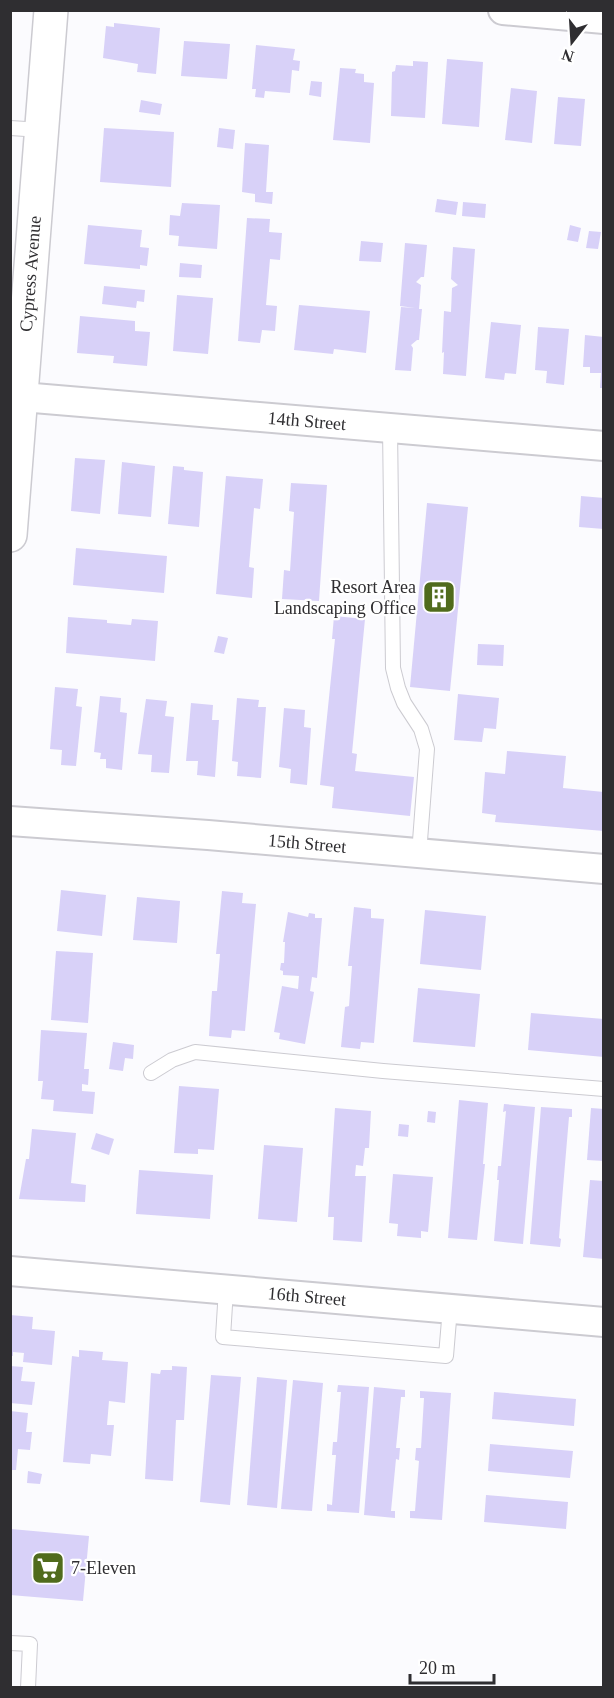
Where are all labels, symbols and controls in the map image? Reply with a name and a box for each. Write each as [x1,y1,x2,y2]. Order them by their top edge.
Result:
north arrow [542,12,602,72]
text: N [559,46,576,66]
street label: Cypress Avenue [16,215,45,333]
street label: 14th Street [267,408,347,434]
place label: Resort Area Landscaping Office [274,577,416,618]
building icon: Resort Area Landscaping Office [421,579,457,615]
street label: 15th Street [267,830,347,857]
street label: 16th Street [267,1283,347,1310]
supermarket icon: 7-Eleven [30,1550,66,1586]
place label: 7-Eleven [71,1558,136,1578]
scale bar [410,1647,494,1685]
text: 20 m [419,1658,456,1678]

